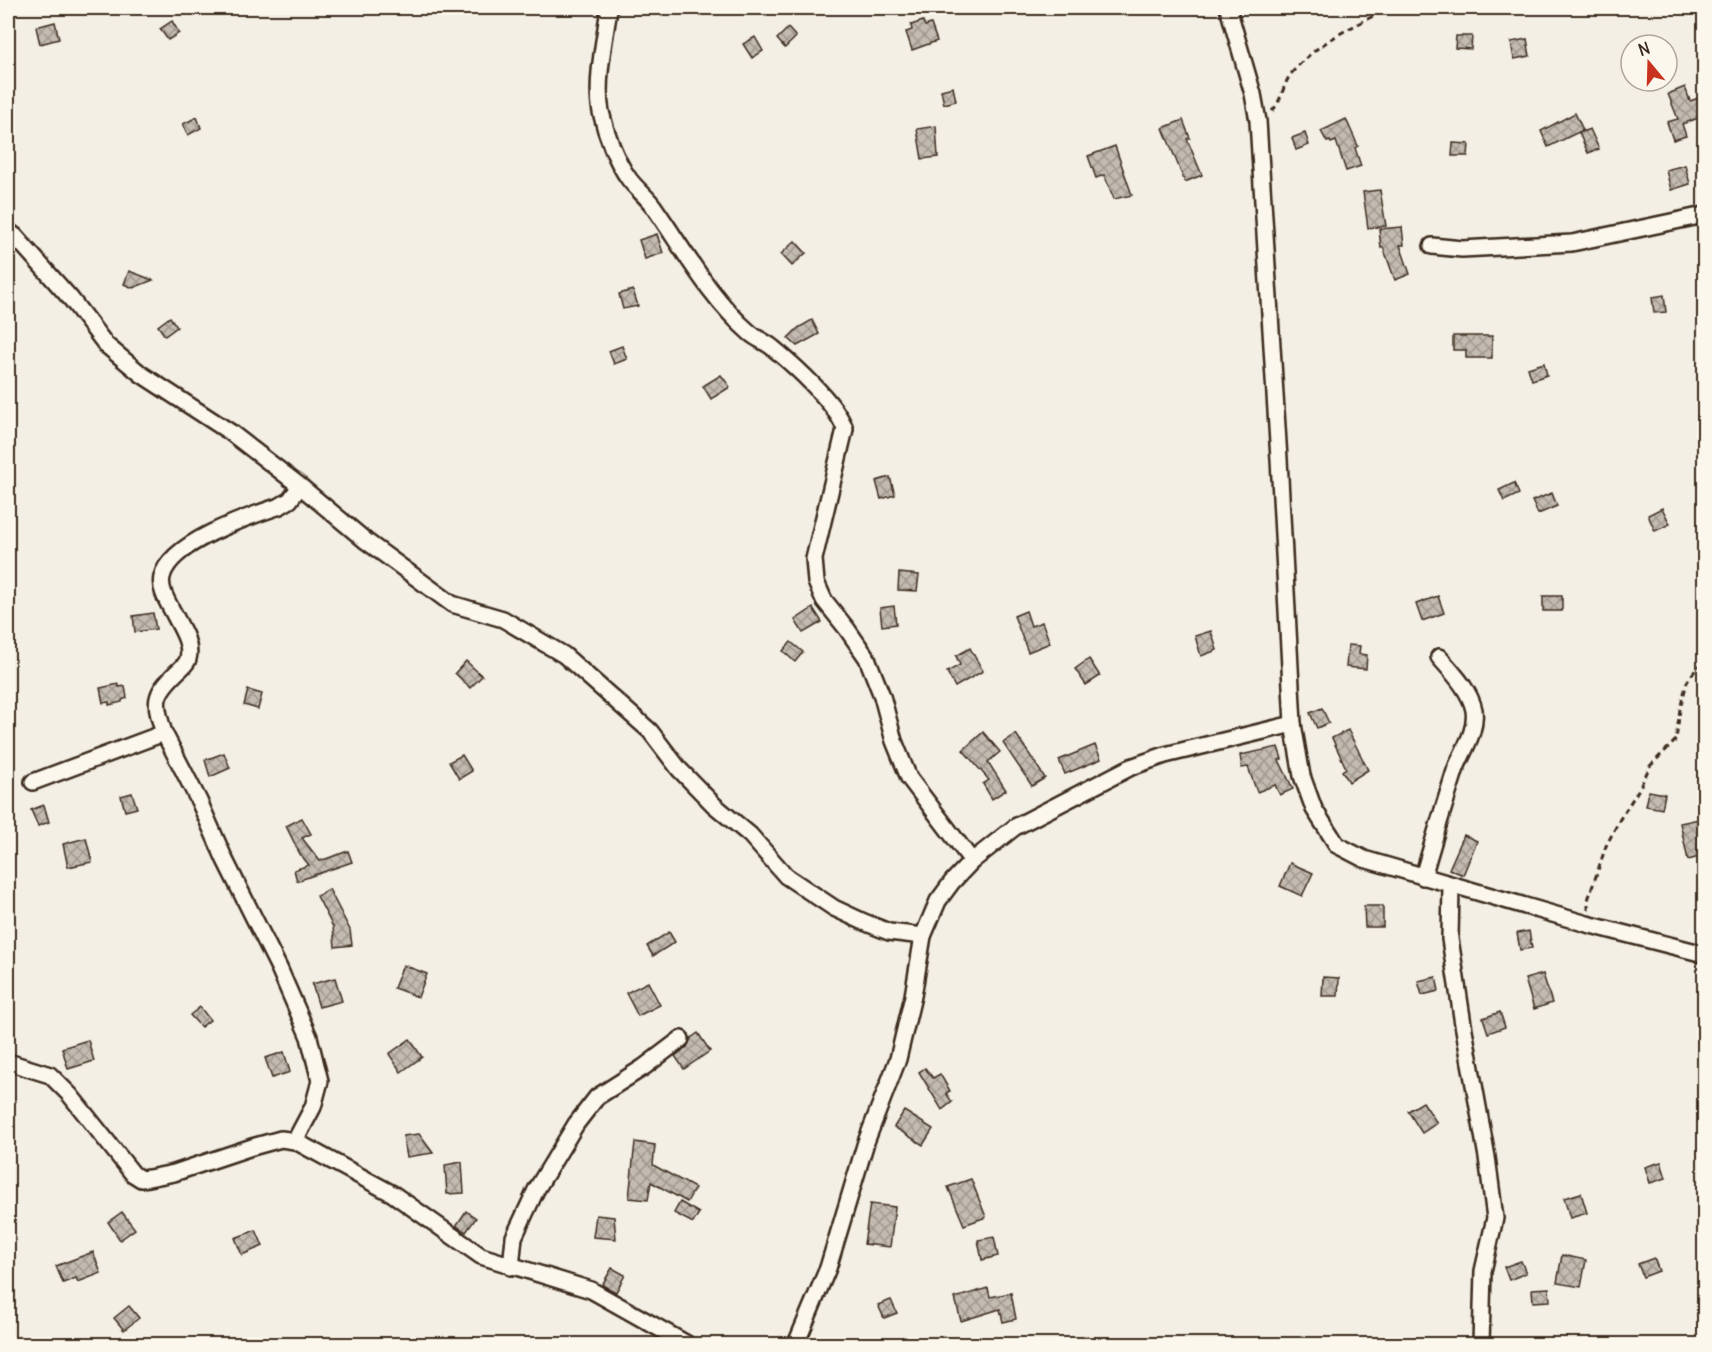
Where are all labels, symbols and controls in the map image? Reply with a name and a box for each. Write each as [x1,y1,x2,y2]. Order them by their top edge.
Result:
north arrow [1619,33,1679,93]
text: N [1636,38,1653,60]

